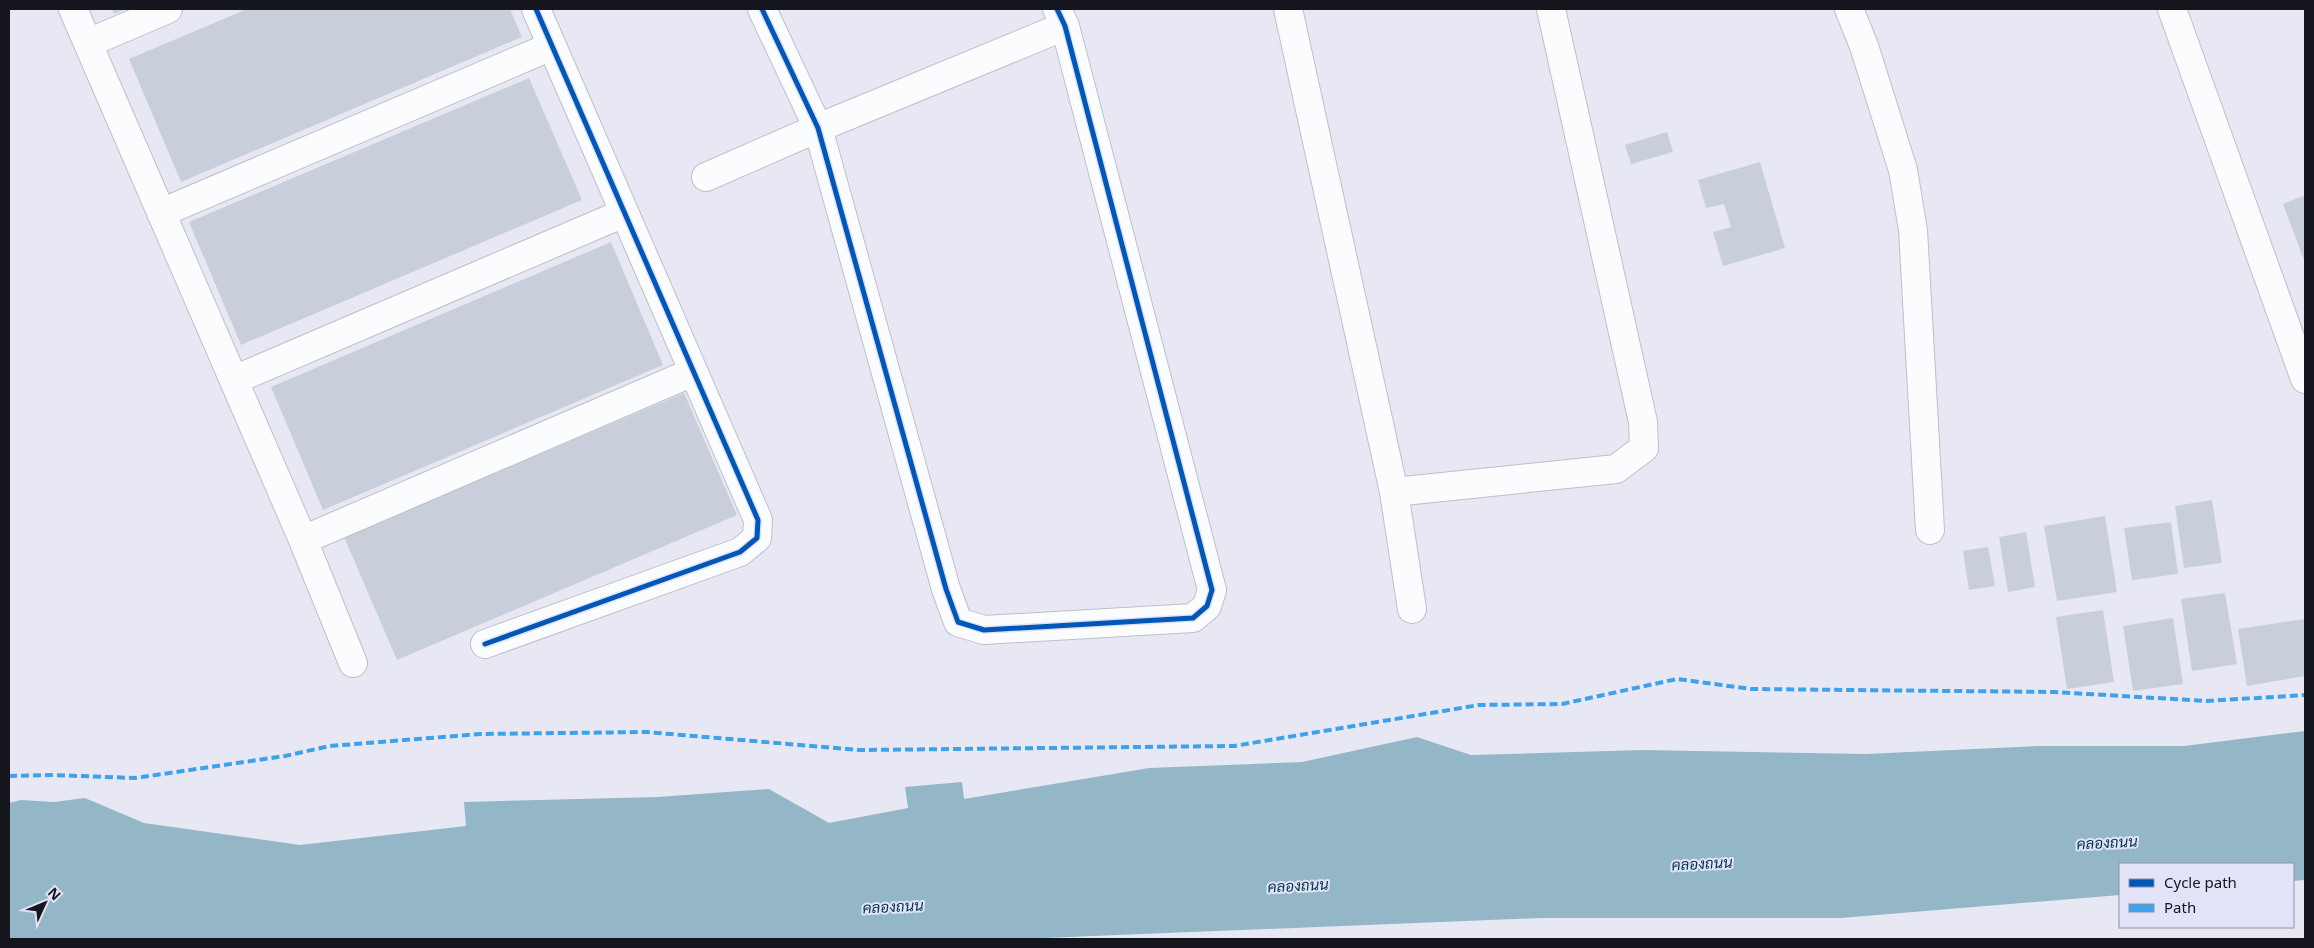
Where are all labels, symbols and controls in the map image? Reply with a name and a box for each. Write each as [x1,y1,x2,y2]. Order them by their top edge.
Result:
water label: คลองถนน [2076,830,2138,854]
water label: คลองถนน [1671,851,1733,875]
legend [2119,863,2294,928]
text: Cycle path [2164,872,2237,892]
water label: คลองถนน [1267,873,1329,897]
north arrow [20,878,70,928]
text: N [44,883,66,904]
water label: คลองถนน [862,894,924,918]
text: Path [2164,897,2196,917]

